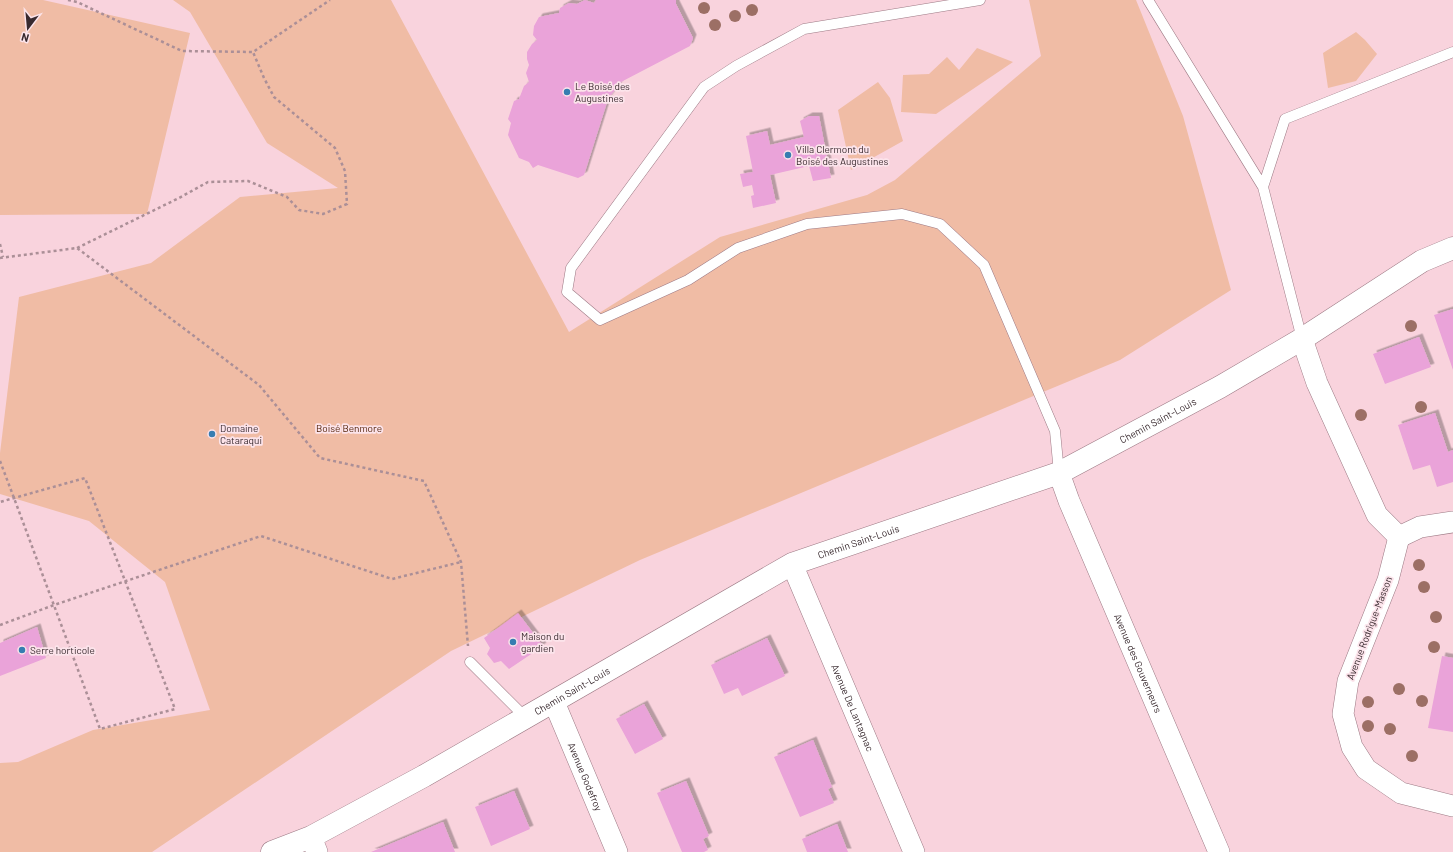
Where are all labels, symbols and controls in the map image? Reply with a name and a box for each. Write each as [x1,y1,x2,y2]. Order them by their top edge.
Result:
north arrow [8,8,48,48]
text: N [20,31,30,45]
place label: Le Boisé des Augustines [575,80,630,104]
marker: Le Boisé des Augustines [562,87,572,97]
place label: Villa Clermont du Boisé des Augustines [796,143,889,167]
marker: Villa Clermont du Boisé des Augustines [783,150,793,160]
street label: Chemin Saint-Louis [1117,395,1198,446]
place label: Domaine Cataraqui [220,422,262,446]
park label: Boisé Benmore [316,422,382,434]
marker: Domaine Cataraqui [207,429,217,439]
street label: Chemin Saint-Louis [816,522,901,561]
street label: Avenue Rodrigue-Masson [1344,575,1394,681]
street label: Avenue des Gouverneurs [1112,612,1165,715]
place label: Maison du gardien [521,630,564,654]
marker: Maison du gardien [508,637,518,647]
place label: Serre horticole [30,644,95,656]
marker: Serre horticole [17,645,27,655]
street label: Avenue De Lantagnac [829,662,877,753]
street label: Chemin Saint-Louis [532,664,612,717]
street label: Avenue Godefroy [566,741,605,813]

